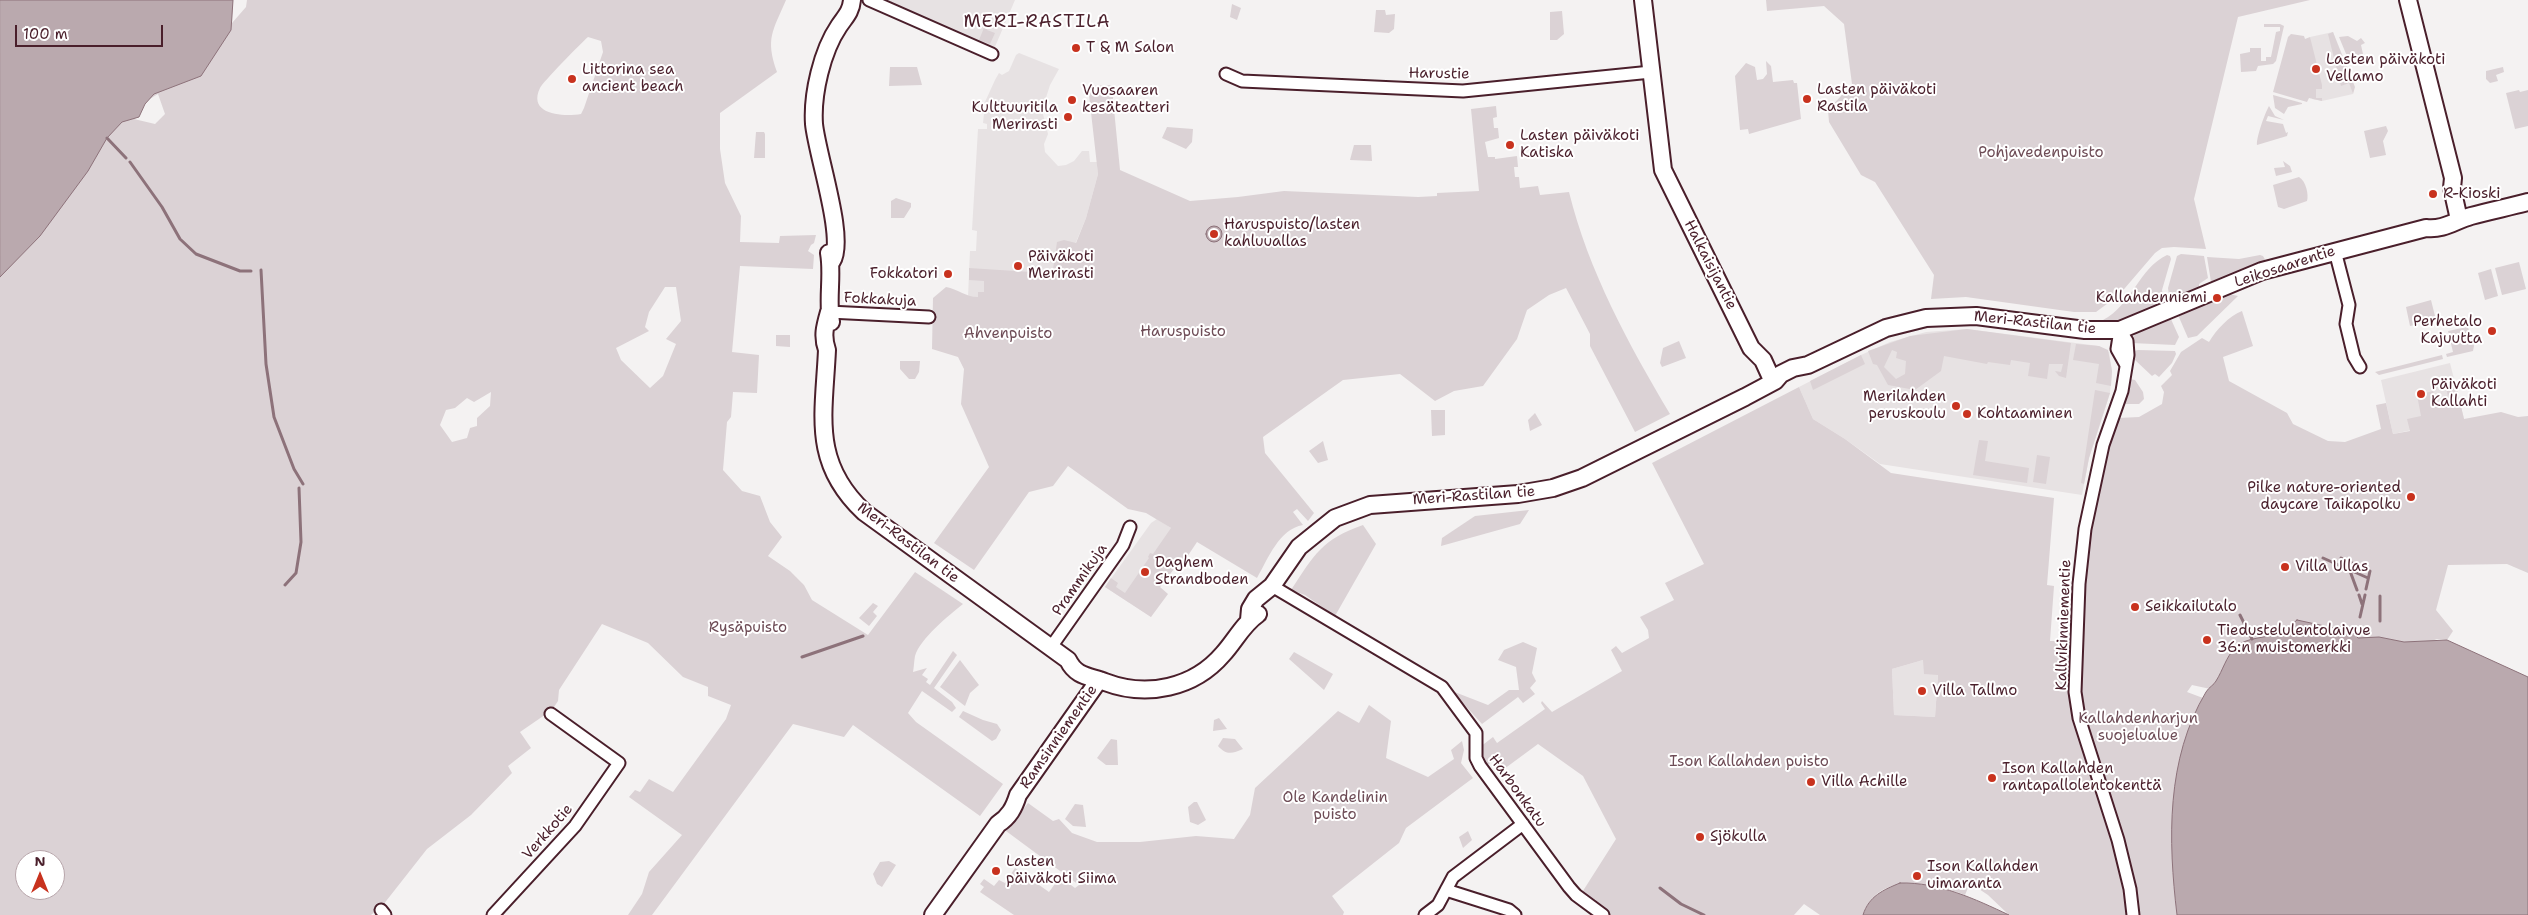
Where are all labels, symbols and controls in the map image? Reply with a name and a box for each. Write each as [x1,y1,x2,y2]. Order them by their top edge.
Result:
district label: MERI-RASTILA [962,11,1112,33]
scale bar [18,15,165,47]
text: 100 m [23,24,68,44]
place label: T & M Salon [1086,39,1174,57]
marker: T & M Salon [1070,42,1082,54]
place label: Lasten päiväkoti Vellamo [2326,51,2446,86]
place label: Littorina sea ancient beach [582,61,684,96]
marker: Lasten päiväkoti Vellamo [2310,63,2322,75]
street label: Harustie [1408,64,1470,84]
marker: Littorina sea ancient beach [566,73,578,85]
place label: Lasten päiväkoti Rastila [1817,81,1937,116]
place label: Vuosaaren kesäteatteri [1082,82,1170,117]
marker: Lasten päiväkoti Rastila [1801,93,1813,105]
marker: Vuosaaren kesäteatteri [1066,94,1078,106]
place label: Kulttuuritila Merirasti [971,99,1058,134]
marker: Kulttuuritila Merirasti [1062,111,1074,123]
place label: Lasten päiväkoti Katiska [1520,127,1640,162]
marker: Lasten päiväkoti Katiska [1504,139,1516,151]
park label: Pohjavedenpuisto [1978,144,2104,162]
place label: R-Kioski [2443,185,2501,203]
marker: R-Kioski [2427,188,2439,200]
place label: Haruspuisto/lasten kahluuallas [1224,216,1360,251]
street label: Halkaisijantie [1680,217,1740,313]
marker: Haruspuisto/lasten kahluuallas [1208,228,1220,240]
street label: Leikosaarentie [2232,242,2338,292]
place label: Päiväkoti Merirasti [1028,248,1094,283]
marker: Päiväkoti Merirasti [1012,260,1024,272]
place label: Fokkatori [870,265,938,283]
marker: Fokkatori [942,268,954,280]
street label: Fokkakuja [843,289,917,311]
place label: Kallahdenniemi [2096,289,2207,307]
marker: Kallahdenniemi [2211,292,2223,304]
street label: Meri-Rastilan tie [1973,308,2097,338]
place label: Perhetalo Kajuutta [2413,313,2482,348]
park label: Haruspuisto [1140,323,1226,341]
park label: Ahvenpuisto [964,325,1052,343]
marker: Perhetalo Kajuutta [2486,325,2498,337]
place label: Päiväkoti Kallahti [2431,376,2497,411]
place label: Merilahden peruskoulu [1863,388,1946,423]
marker: Päiväkoti Kallahti [2415,388,2427,400]
marker: Merilahden peruskoulu [1950,400,1962,412]
place label: Kohtaaminen [1977,405,2072,423]
marker: Kohtaaminen [1961,408,1973,420]
place label: Pilke nature-oriented daycare Taikapolku [2247,479,2401,514]
street label: Meri-Rastilan tie [1412,483,1536,509]
marker: Pilke nature-oriented daycare Taikapolku [2405,491,2417,503]
street label: Meri-Rastilan tie [854,499,962,587]
street label: Prammikuja [1049,541,1111,619]
place label: Daghem Strandboden [1155,554,1248,589]
place label: Villa Ullas [2295,558,2368,576]
street label: Kallvikinniementie [2053,559,2075,691]
marker: Villa Ullas [2279,561,2291,573]
marker: Daghem Strandboden [1139,566,1151,578]
place label: Seikkailutalo [2145,598,2237,616]
marker: Seikkailutalo [2129,601,2141,613]
park label: Rysäpuisto [709,619,787,637]
place label: Tiedustelulentolaivue 36:n muistomerkki [2217,622,2371,657]
marker: Tiedustelulentolaivue 36:n muistomerkki [2201,634,2213,646]
street label: Ramsinniementie [1016,682,1102,792]
place label: Villa Tallmo [1932,682,2017,700]
marker: Villa Tallmo [1916,685,1928,697]
park label: Kallahdenharjun suojelualue [2078,710,2198,745]
street label: Harbonkatu [1485,751,1549,831]
park label: Ison Kallahden puisto [1669,753,1829,771]
place label: Ison Kallahden rantapallolentokenttä [2002,760,2162,795]
marker: Ison Kallahden rantapallolentokenttä [1986,772,1998,784]
place label: Villa Achille [1821,773,1908,791]
marker: Villa Achille [1805,776,1817,788]
park label: Ole Kandelinin puisto [1282,789,1388,824]
street label: Verkkotie [519,801,577,863]
place label: Sjökulla [1710,828,1767,846]
marker: Sjökulla [1694,831,1706,843]
north arrow [15,850,65,900]
text: N [34,852,46,870]
place label: Lasten päiväkoti Siima [1006,853,1116,888]
place label: Ison Kallahden uimaranta [1927,858,2038,893]
marker: Lasten päiväkoti Siima [990,865,1002,877]
marker: Ison Kallahden uimaranta [1911,870,1923,882]

